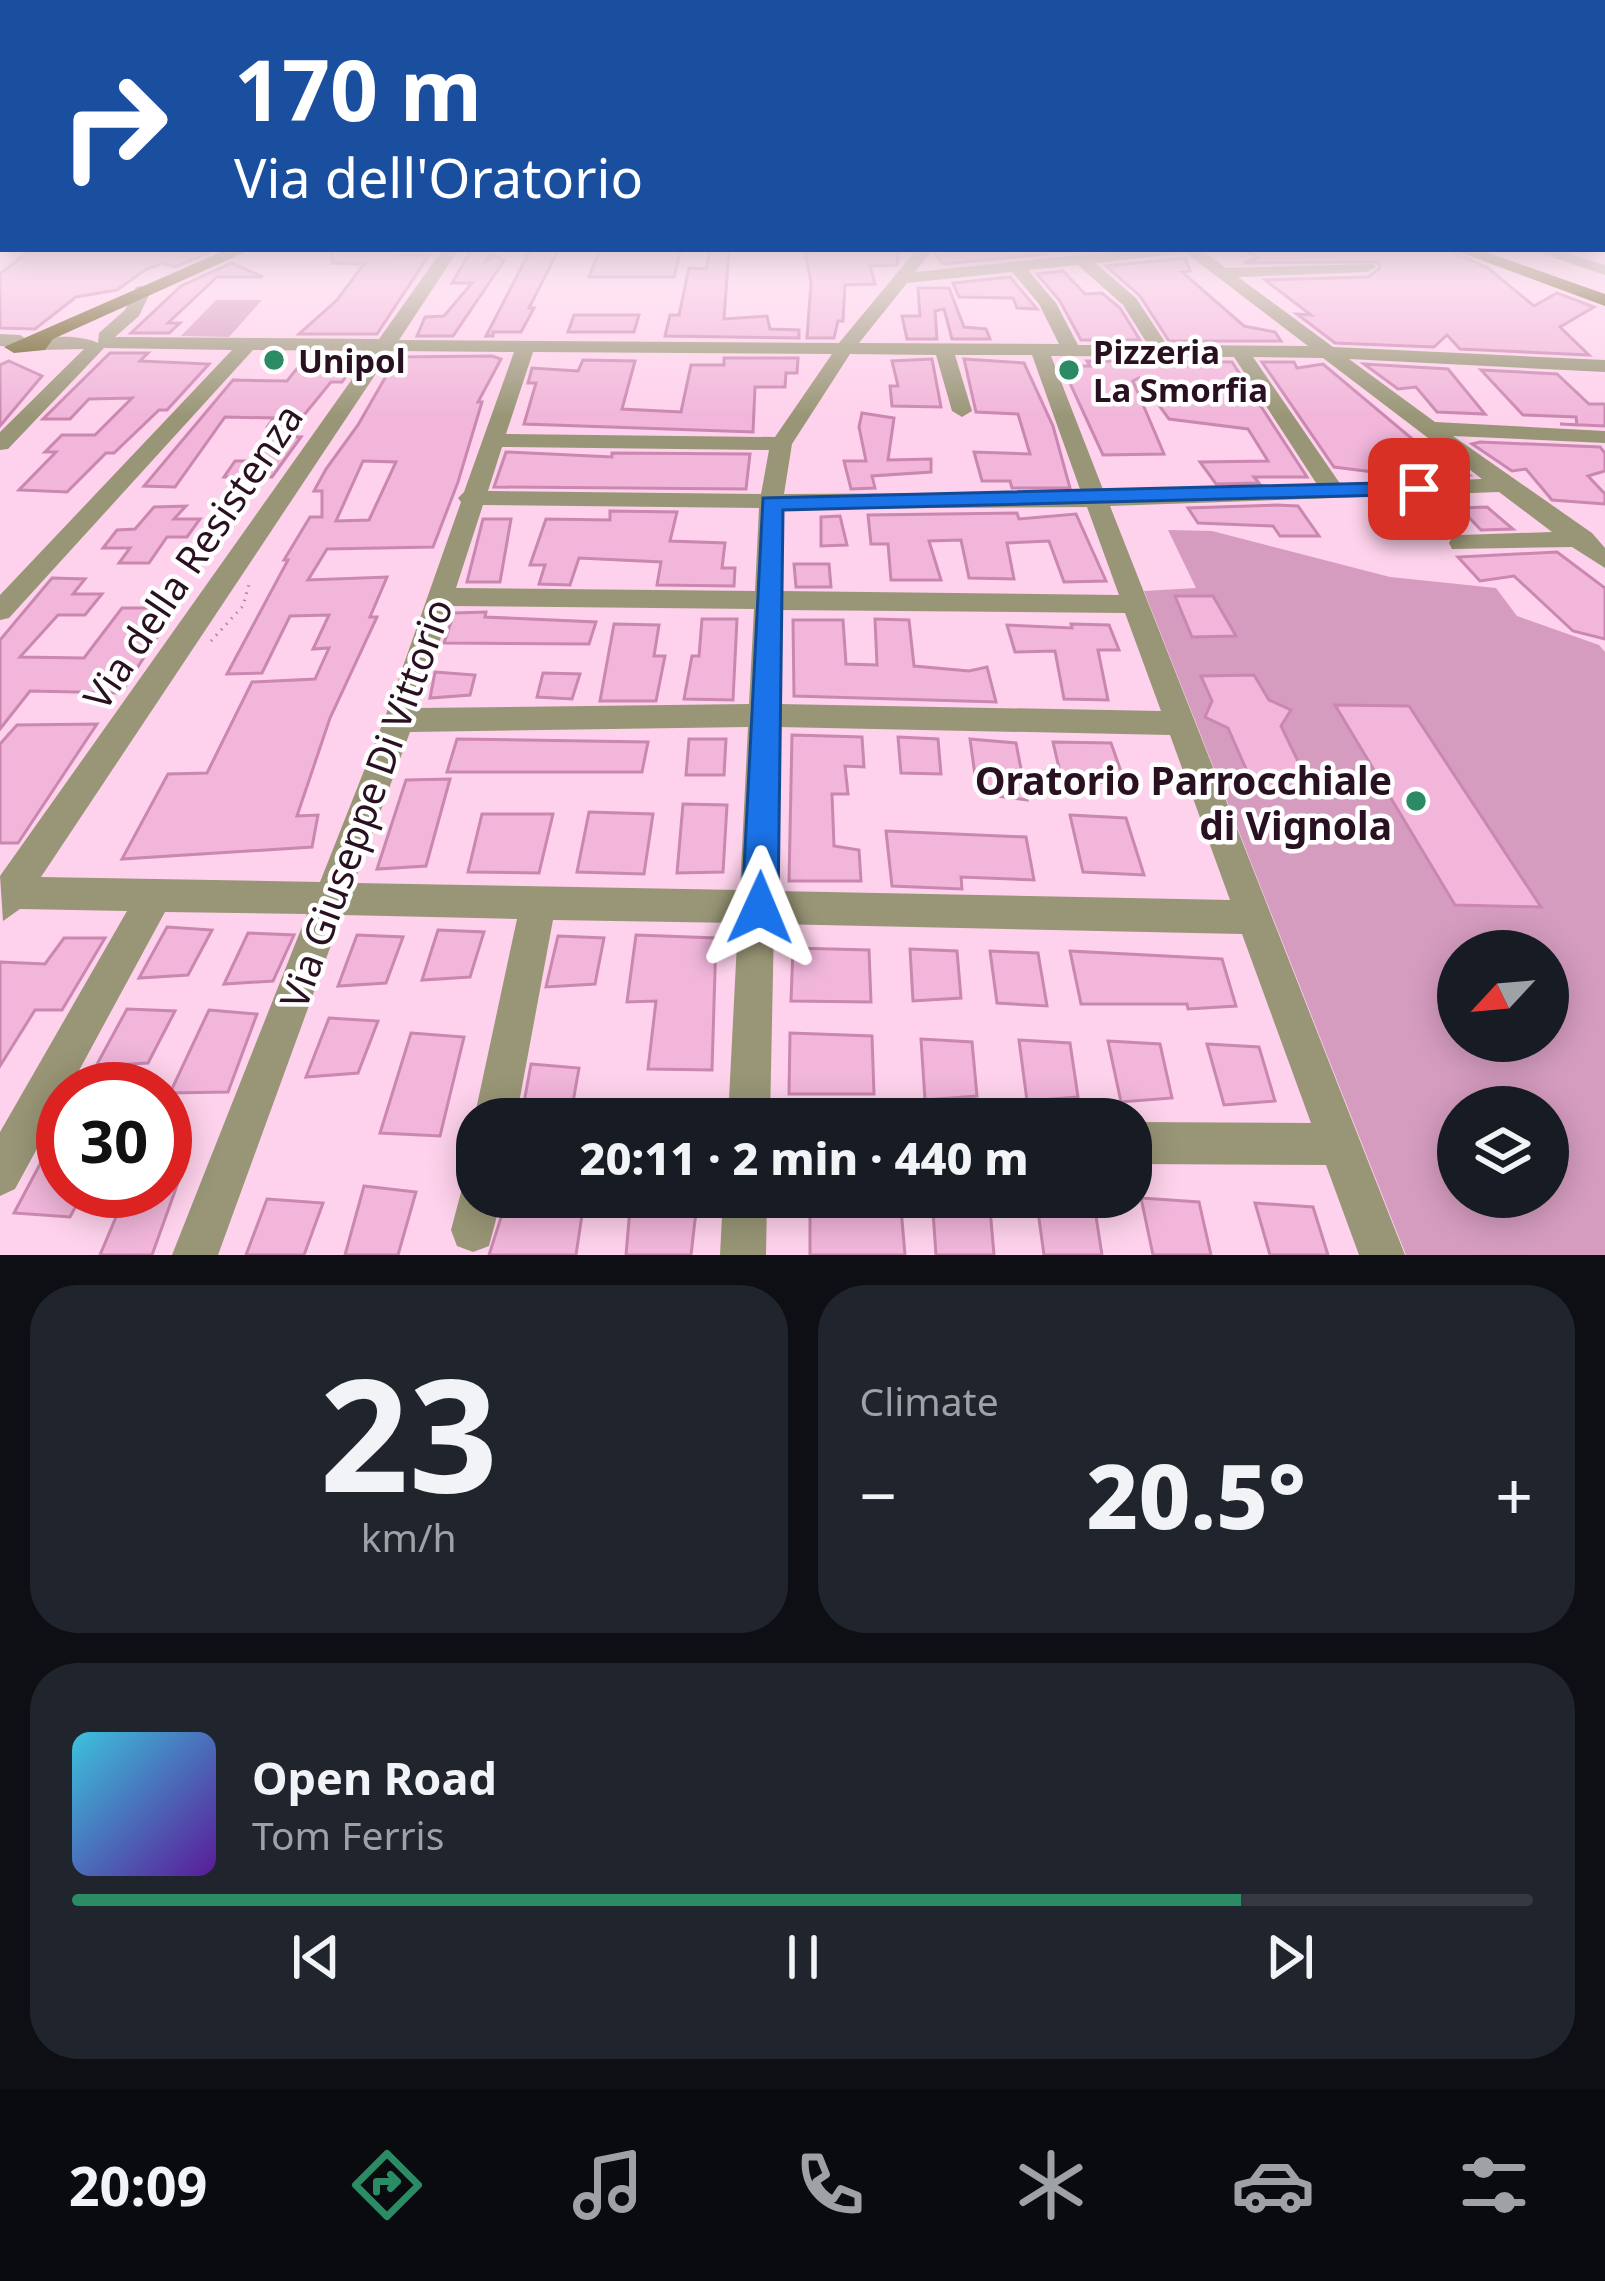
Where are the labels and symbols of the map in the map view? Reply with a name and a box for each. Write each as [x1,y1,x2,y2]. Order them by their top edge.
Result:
place label: Pizzeria La Smorfia [1093,329,1268,412]
place label: Unipol [298,338,406,383]
marker: Unipol [261,347,287,373]
marker: Pizzeria La Smorfia [1056,357,1082,383]
street label: Via della Resistenza [70,393,314,719]
pin [1368,438,1470,540]
street label: Via Giuseppe Di Vittorio [266,591,464,1015]
place label: Oratorio Parrocchiale di Vignola [975,753,1392,851]
marker: Oratorio Parrocchiale di Vignola [1403,788,1429,814]
position arrow [697,845,823,971]
north arrow [1437,930,1569,1062]
speed limit sign: 30 [36,1062,192,1218]

